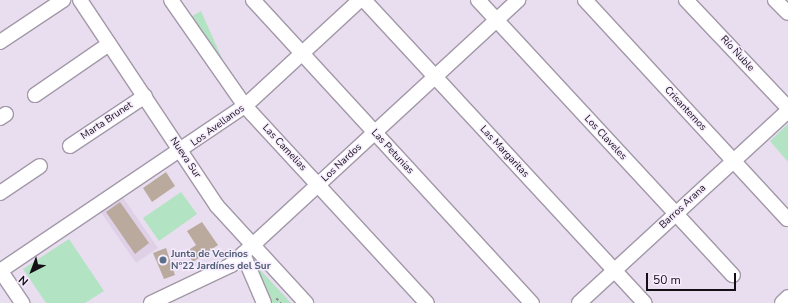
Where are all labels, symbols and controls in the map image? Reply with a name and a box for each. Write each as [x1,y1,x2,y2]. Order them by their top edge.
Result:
street label: Río Ñuble [718,34,756,74]
street label: Crisantemos [661,84,709,134]
street label: Marta Brunet [79,99,135,143]
street label: Los Avellanos [189,103,247,149]
street label: Los Claveles [581,113,629,163]
street label: Las Camelias [259,122,309,174]
street label: Las Margaritas [477,124,531,180]
street label: Las Petunias [368,127,416,177]
street label: Nueva Sur [167,135,203,181]
street label: Los Nardos [319,141,365,185]
street label: Barros Arana [657,182,709,232]
place label: Junta de Vecinos N°22 Jardínes del Sur [171,248,271,272]
north arrow [12,251,52,291]
marker: Junta de Vecinos N°22 Jardínes del Sur [158,255,168,265]
scale bar [648,265,738,291]
text: N [16,272,32,289]
text: 50 m [653,272,681,288]

